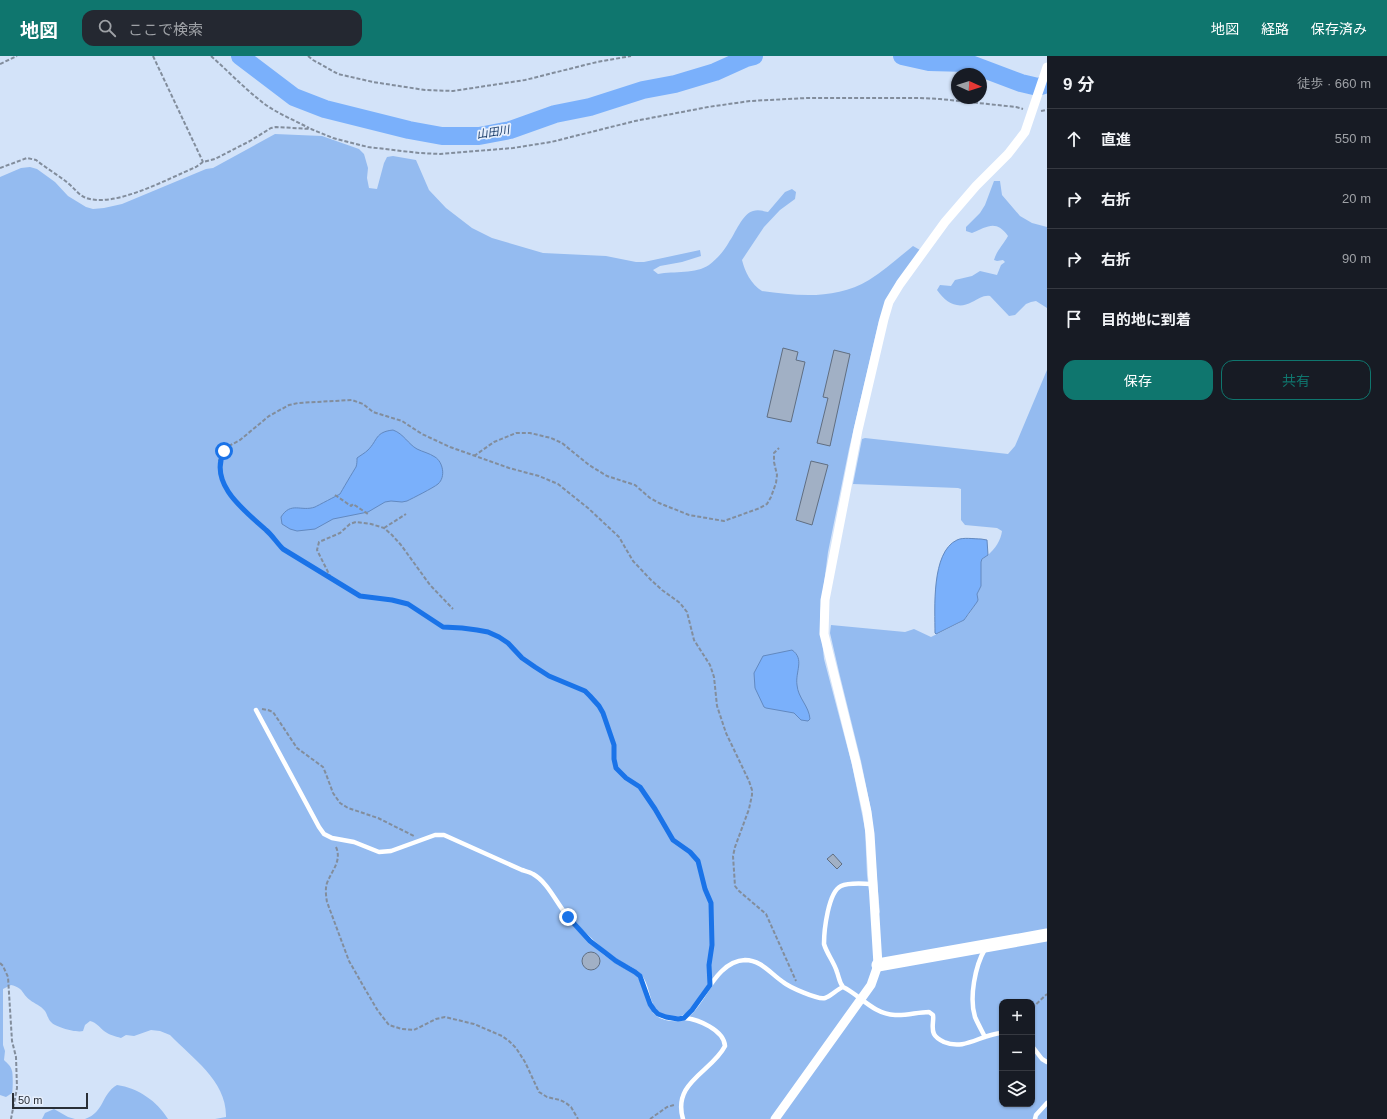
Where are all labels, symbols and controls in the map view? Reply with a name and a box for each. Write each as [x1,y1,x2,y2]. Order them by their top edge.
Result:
search box [82,10,362,46]
icon: search [96,17,118,39]
text: 地図 [20,20,58,41]
text: ここで検索 [128,21,203,38]
text: 地図 [1211,21,1239,37]
text: 経路 [1261,21,1289,37]
text: 保存済み [1311,21,1367,37]
north arrow [951,68,987,104]
text: 9 分 [1063,75,1094,94]
text: 徒歩 · 660 m [1297,76,1371,91]
water label: 山田川 [476,123,511,141]
icon: ahead [1063,128,1085,150]
text: 直進 [1101,131,1131,148]
text: 550 m [1335,131,1371,146]
icon: right [1063,188,1085,210]
text: 右折 [1101,191,1131,208]
text: 20 m [1342,191,1371,206]
icon: right [1063,248,1085,270]
text: 右折 [1101,251,1131,268]
text: 90 m [1342,251,1371,266]
icon: arrive [1063,308,1085,330]
text: 目的地に到着 [1101,311,1191,328]
button: 保存 [1063,360,1213,400]
button: 共有 [1221,360,1371,400]
route start [215,442,233,460]
route end [559,908,577,926]
map controls [999,999,1035,1107]
button: + [999,999,1035,1035]
button: − [999,1035,1035,1071]
button: layers [999,1071,1035,1107]
scale bar [12,1091,88,1110]
text: 50 m [18,1094,42,1106]

